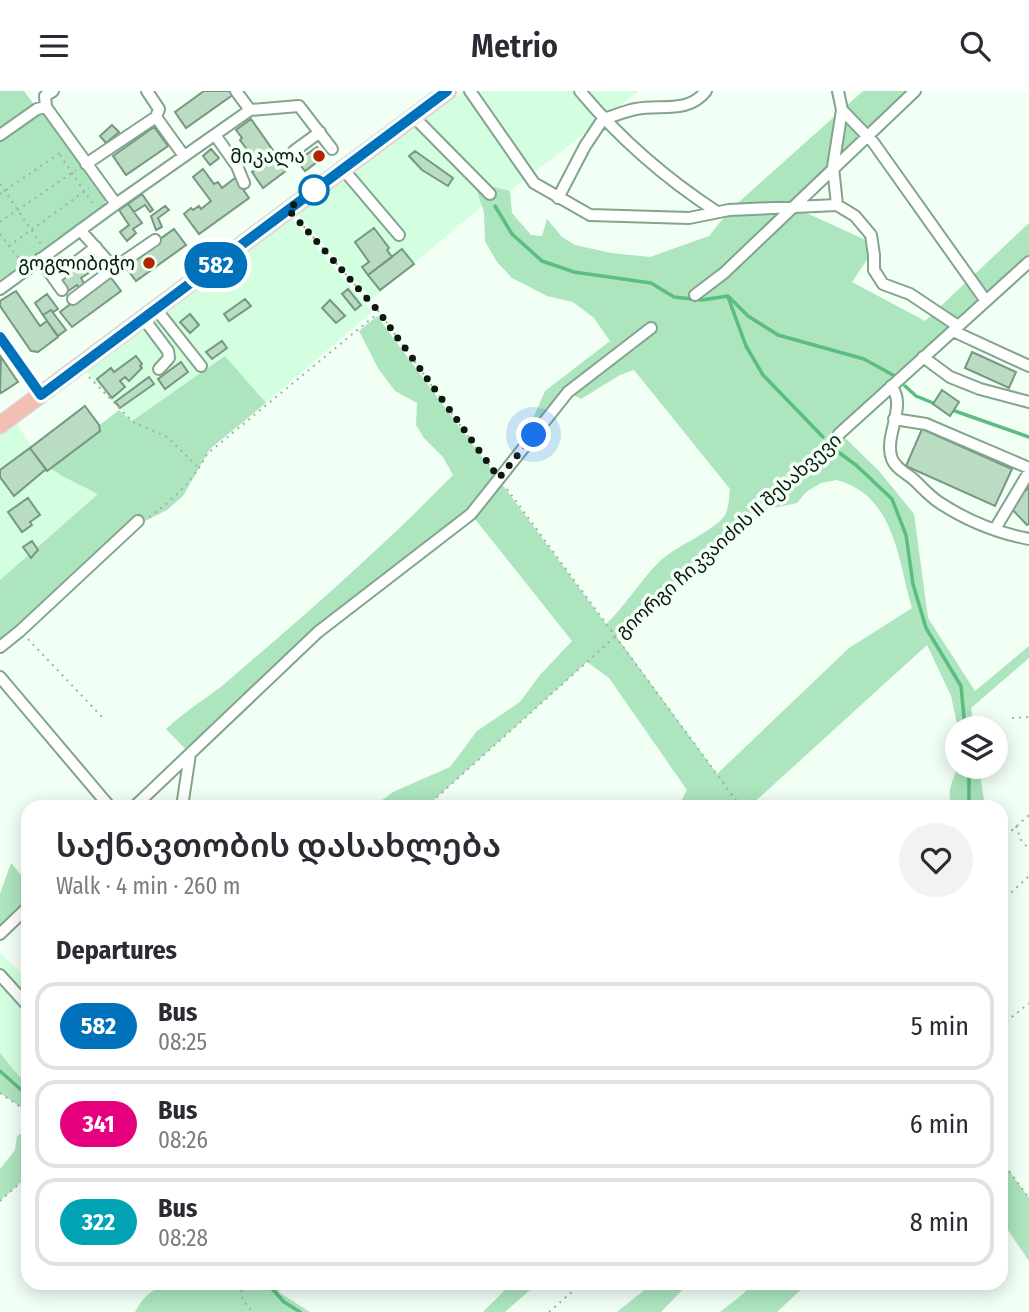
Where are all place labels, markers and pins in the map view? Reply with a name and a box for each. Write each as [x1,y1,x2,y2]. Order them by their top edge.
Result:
place label: მიკალა [230,145,305,169]
marker: მიკალა [311,148,327,164]
unlabelled marker [299,175,329,205]
place label: გოგლიბიჭო [18,252,135,276]
marker: გოგლიბიჭო [141,255,157,271]

